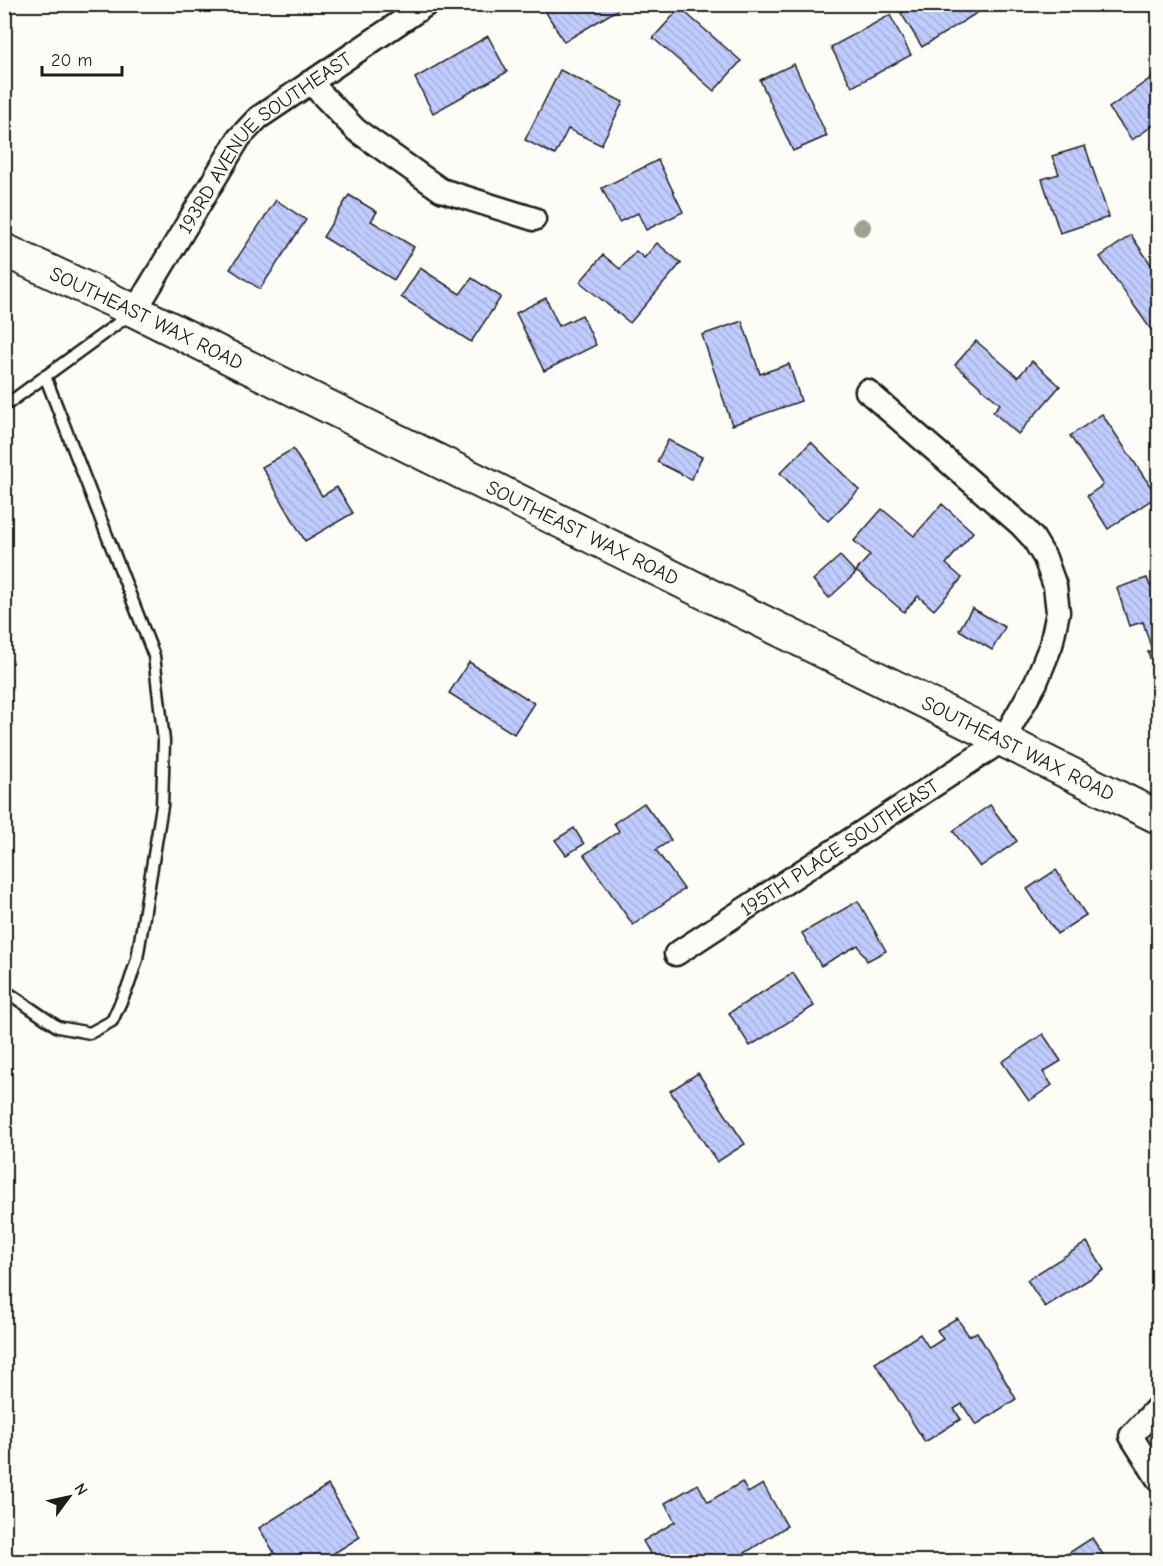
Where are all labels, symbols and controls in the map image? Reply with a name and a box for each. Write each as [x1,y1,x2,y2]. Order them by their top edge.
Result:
scale bar [42,39,122,77]
street label: 193RD AVENUE SOUTHEAST [173,47,356,238]
text: 20 m [51,50,92,71]
street label: SOUTHEAST WAX ROAD [46,262,247,374]
street label: SOUTHEAST WAX ROAD [483,475,683,590]
street label: SOUTHEAST WAX ROAD [918,691,1118,805]
street label: 195TH PLACE SOUTHEAST [736,774,943,921]
north arrow [39,1467,99,1527]
text: N [70,1480,91,1499]

